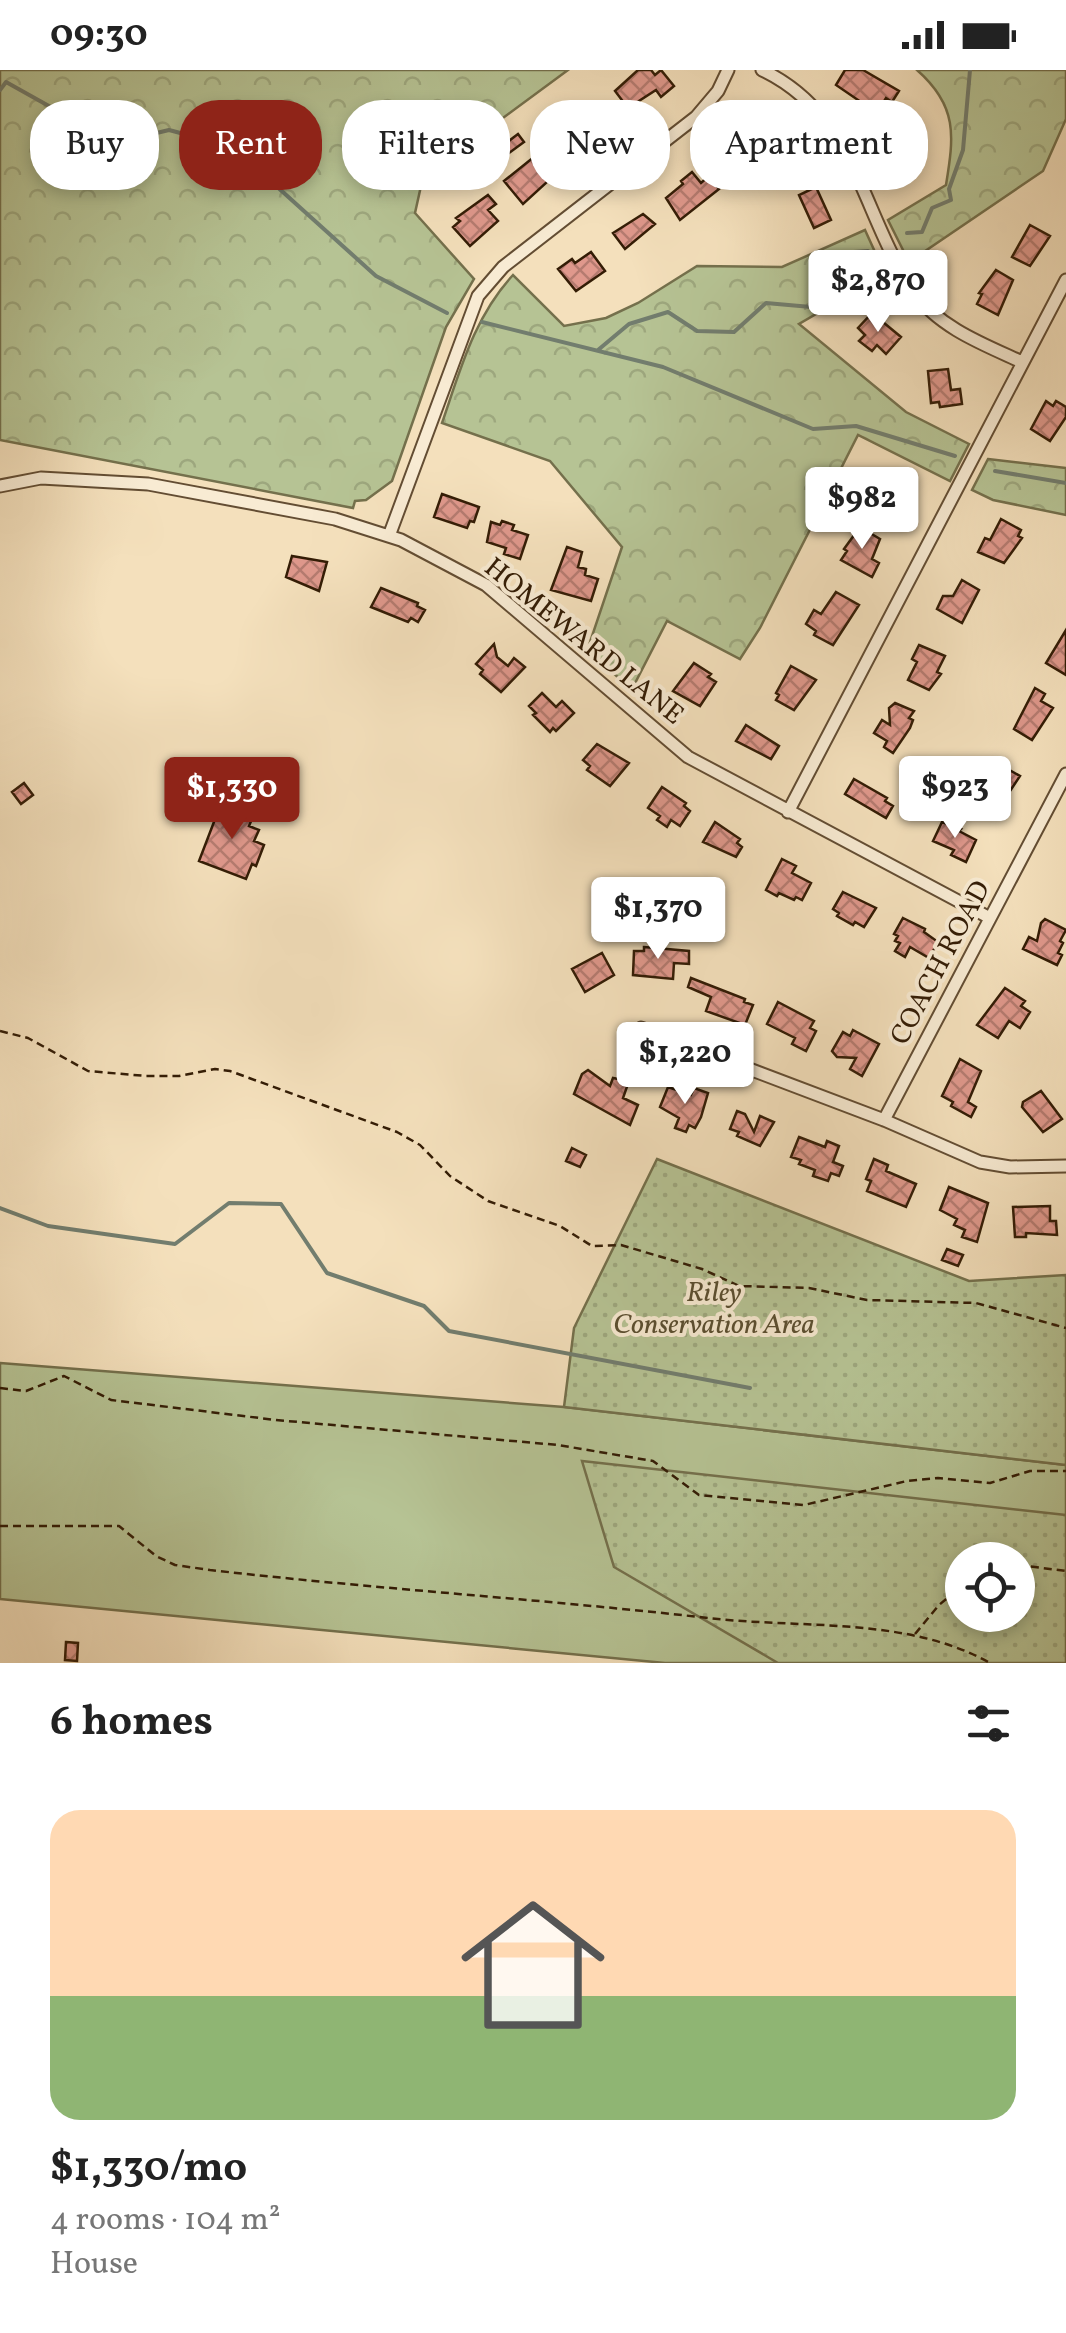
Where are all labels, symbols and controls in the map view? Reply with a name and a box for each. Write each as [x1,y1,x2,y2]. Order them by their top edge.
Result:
text: 09:30 [50,9,148,62]
chip: Buy [30,100,159,190]
chip: Rent [179,100,322,190]
chip: Filters [342,100,510,190]
chip: New [530,100,670,190]
chip: Apartment [690,100,928,190]
pin: $2,870 [797,250,959,335]
text: $2,870 [830,260,926,304]
pin: $982 [803,467,921,552]
text: $982 [827,477,897,521]
street label: HOMEWARD LANE [475,549,692,735]
pin: $923 [896,756,1014,841]
pin: $1,330 [151,757,313,842]
text: $923 [921,766,989,810]
text: $1,330 [186,767,278,811]
street label: COACH ROAD [882,874,1001,1052]
pin: $1,370 [577,877,739,962]
text: $1,370 [613,887,703,931]
pin: $1,220 [604,1022,766,1107]
text: $1,220 [639,1032,731,1076]
park label: Riley Conservation Area [613,1274,815,1345]
map controls [945,1542,1035,1632]
button: locate [945,1542,1035,1632]
text: 6 homes [50,1694,213,1753]
icon: filters [961,1696,1016,1751]
icon: home [443,1875,623,2055]
text: $1,330/mo [50,2140,247,2199]
text: 4 rooms · 104 m² [50,2199,281,2243]
text: House [50,2243,138,2287]

